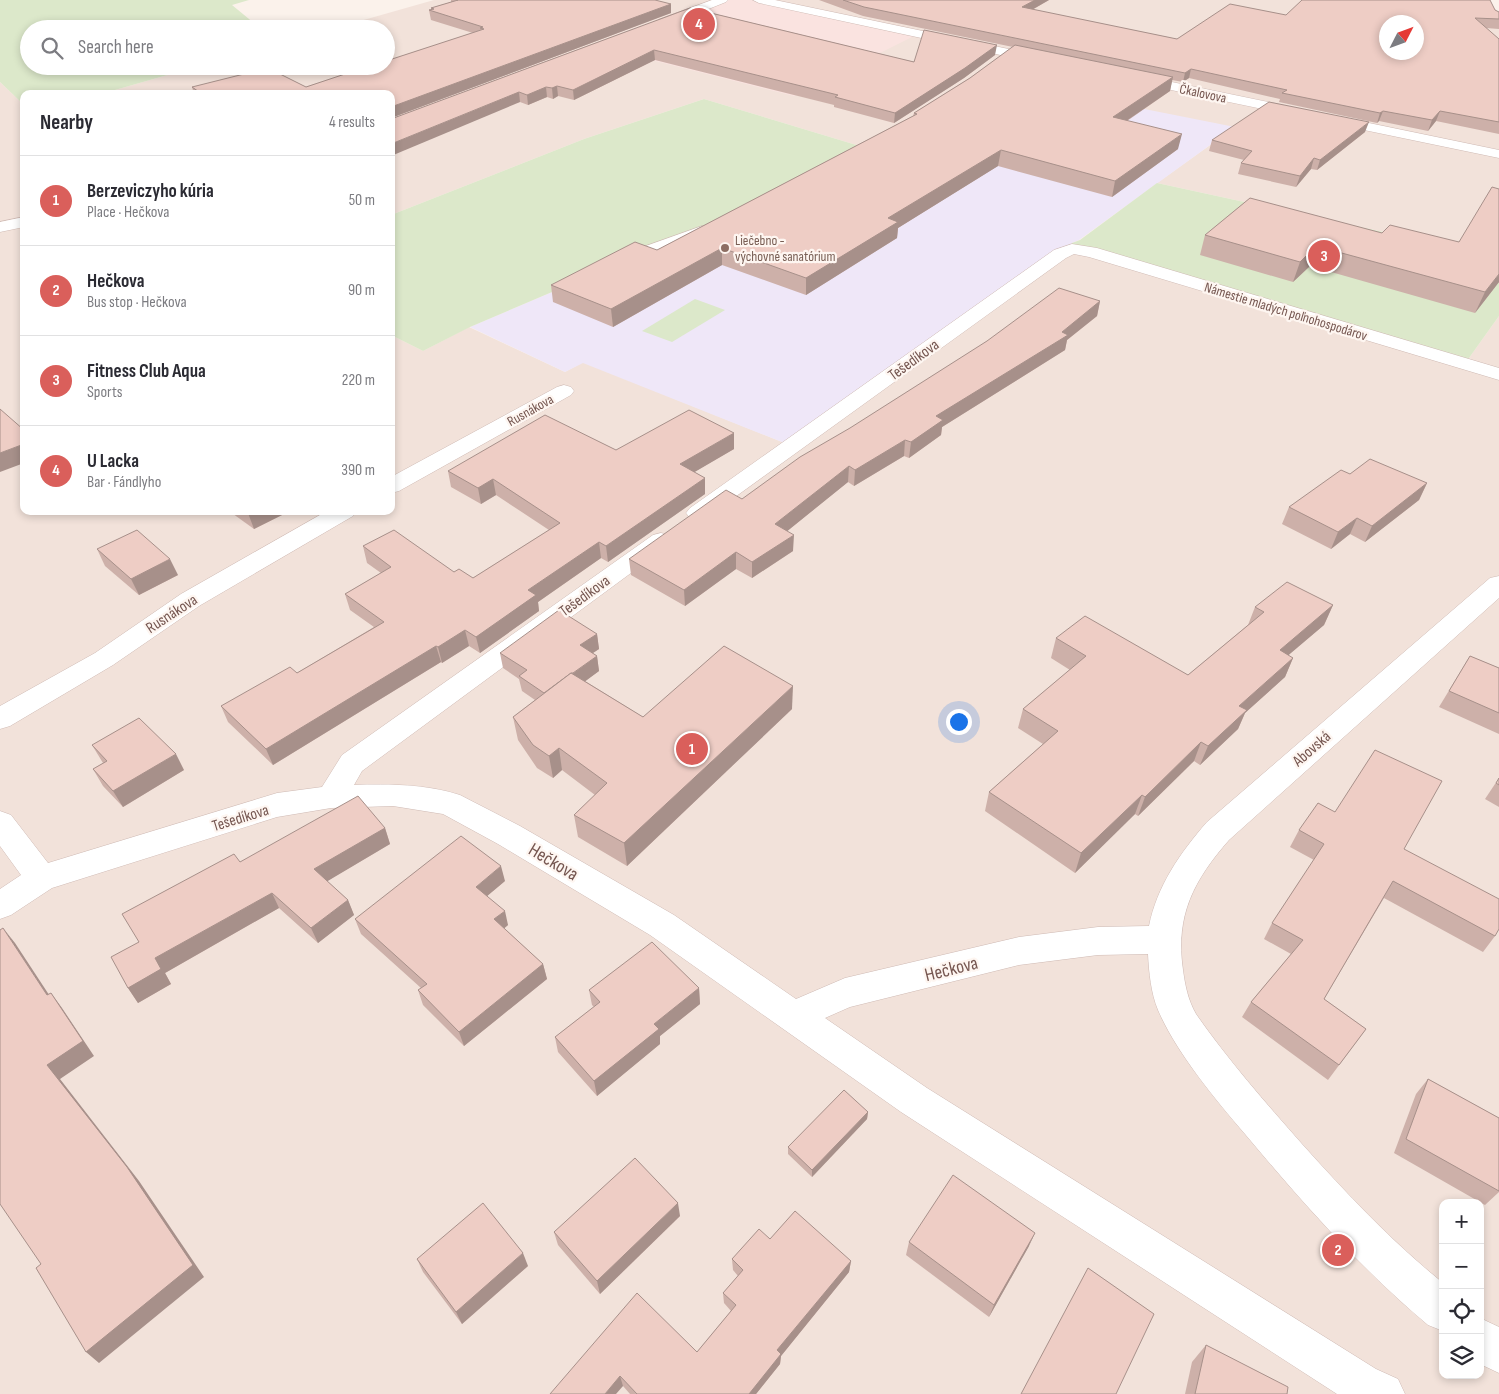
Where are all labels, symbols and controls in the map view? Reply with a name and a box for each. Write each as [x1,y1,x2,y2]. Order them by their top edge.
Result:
pin: 4 [683,5,715,43]
north arrow [1379,15,1424,60]
search box [20,20,395,75]
icon: search [38,34,66,62]
text: Search here [78,36,154,59]
street label: Čkalovova [1178,80,1228,107]
text: Nearby [40,110,93,135]
text: 4 results [329,113,375,132]
text: Berzeviczyho kúria [87,180,214,203]
text: 1 [53,191,59,210]
text: 50 m [349,191,375,210]
text: Place · Hečkova [87,203,169,222]
place label: Liečebno - výchovné sanatórium [735,232,835,265]
pin: 3 [1308,237,1340,275]
marker: Liečebno - výchovné sanatórium [719,242,731,254]
text: Hečkova [87,270,145,293]
street label: Námestie mladých poľnohospodárov [1202,279,1370,345]
text: 2 [52,281,60,300]
text: 90 m [348,281,375,300]
text: Bus stop · Hečkova [87,293,187,312]
street label: Tešedíkova [885,335,943,385]
text: Fitness Club Aqua [87,360,206,383]
text: 3 [52,371,60,390]
text: 220 m [342,371,375,390]
text: Sports [87,383,122,402]
street label: Rusnákova [504,391,556,430]
text: U Lacka [87,450,139,473]
text: 4 [52,461,60,480]
text: 390 m [341,461,375,480]
text: Bar · Fándlyho [87,473,161,492]
street label: Tešedíkova [556,571,614,621]
street label: Rusnákova [143,591,201,638]
your location [946,709,972,735]
street label: Abovská [1288,727,1335,772]
pin: 1 [676,730,708,768]
street label: Tešedíkova [210,801,271,836]
street label: Hečkova [524,839,582,886]
street label: Hečkova [922,952,980,987]
map controls [1439,1199,1484,1379]
button: + [1439,1199,1484,1244]
pin: 2 [1322,1231,1354,1269]
button: − [1439,1244,1484,1289]
button: locate [1439,1289,1484,1334]
button: layers [1439,1334,1484,1379]

